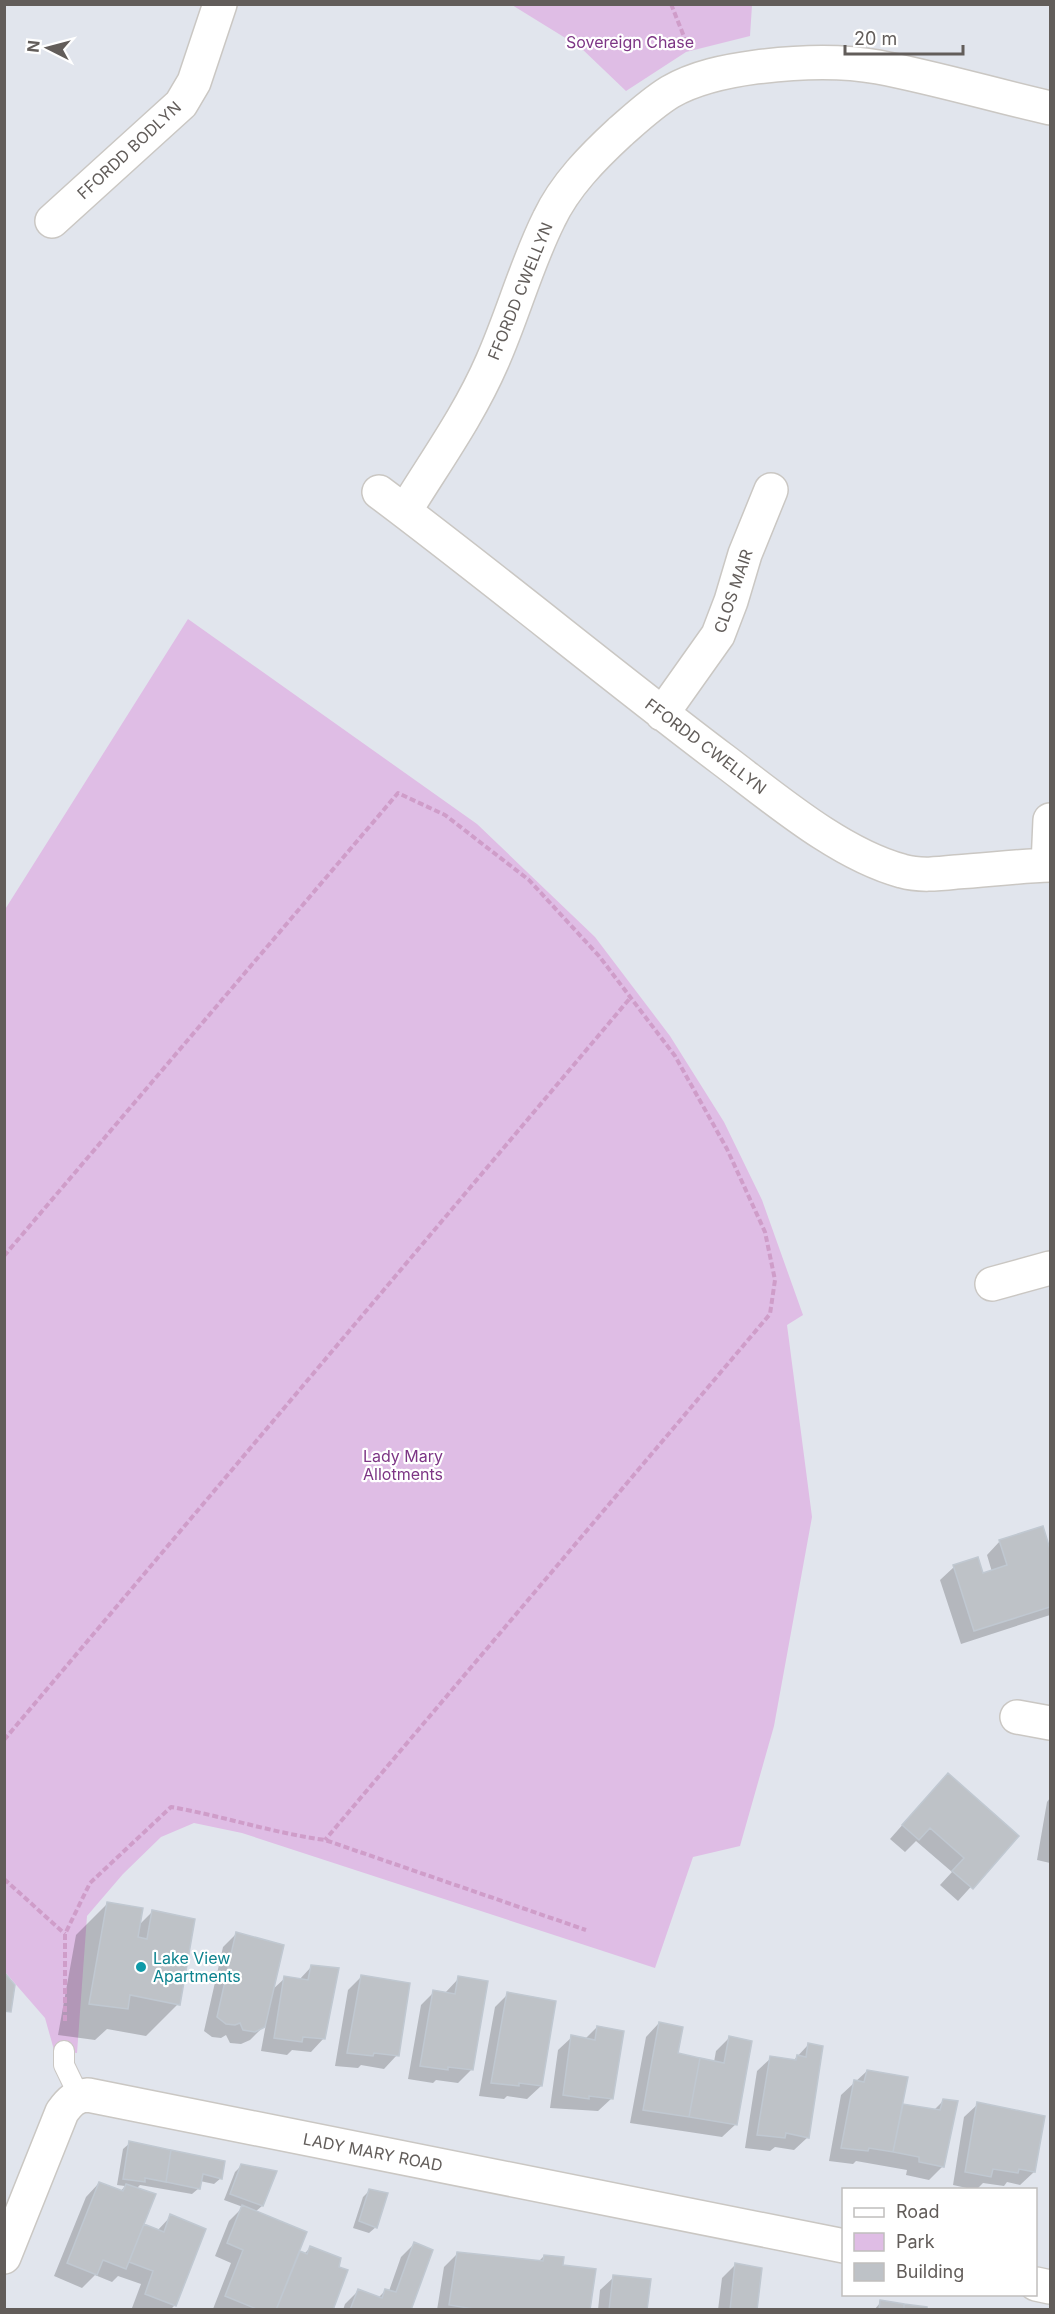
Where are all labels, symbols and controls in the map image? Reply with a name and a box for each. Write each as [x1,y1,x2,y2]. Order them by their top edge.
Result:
north arrow [18,18,78,78]
scale bar [845,18,964,56]
text: 20 m [854,28,897,49]
park label: Sovereign Chase [566,32,694,52]
text: N [22,39,44,54]
street label: FFORDD BODLYN [73,97,185,203]
street label: FFORDD CWELLYN [483,219,557,363]
street label: CLOS MAIR [709,546,757,636]
street label: FFORDD CWELLYN [641,694,771,798]
park label: Lady Mary Allotments [363,1446,443,1484]
place label: Lake View Apartments [153,1948,241,1986]
marker: Lake View Apartments [134,1960,148,1974]
street label: LADY MARY ROAD [301,2129,445,2175]
legend [842,2188,1037,2296]
text: Road [896,2201,939,2222]
text: Park [896,2231,935,2252]
text: Building [896,2261,964,2282]

